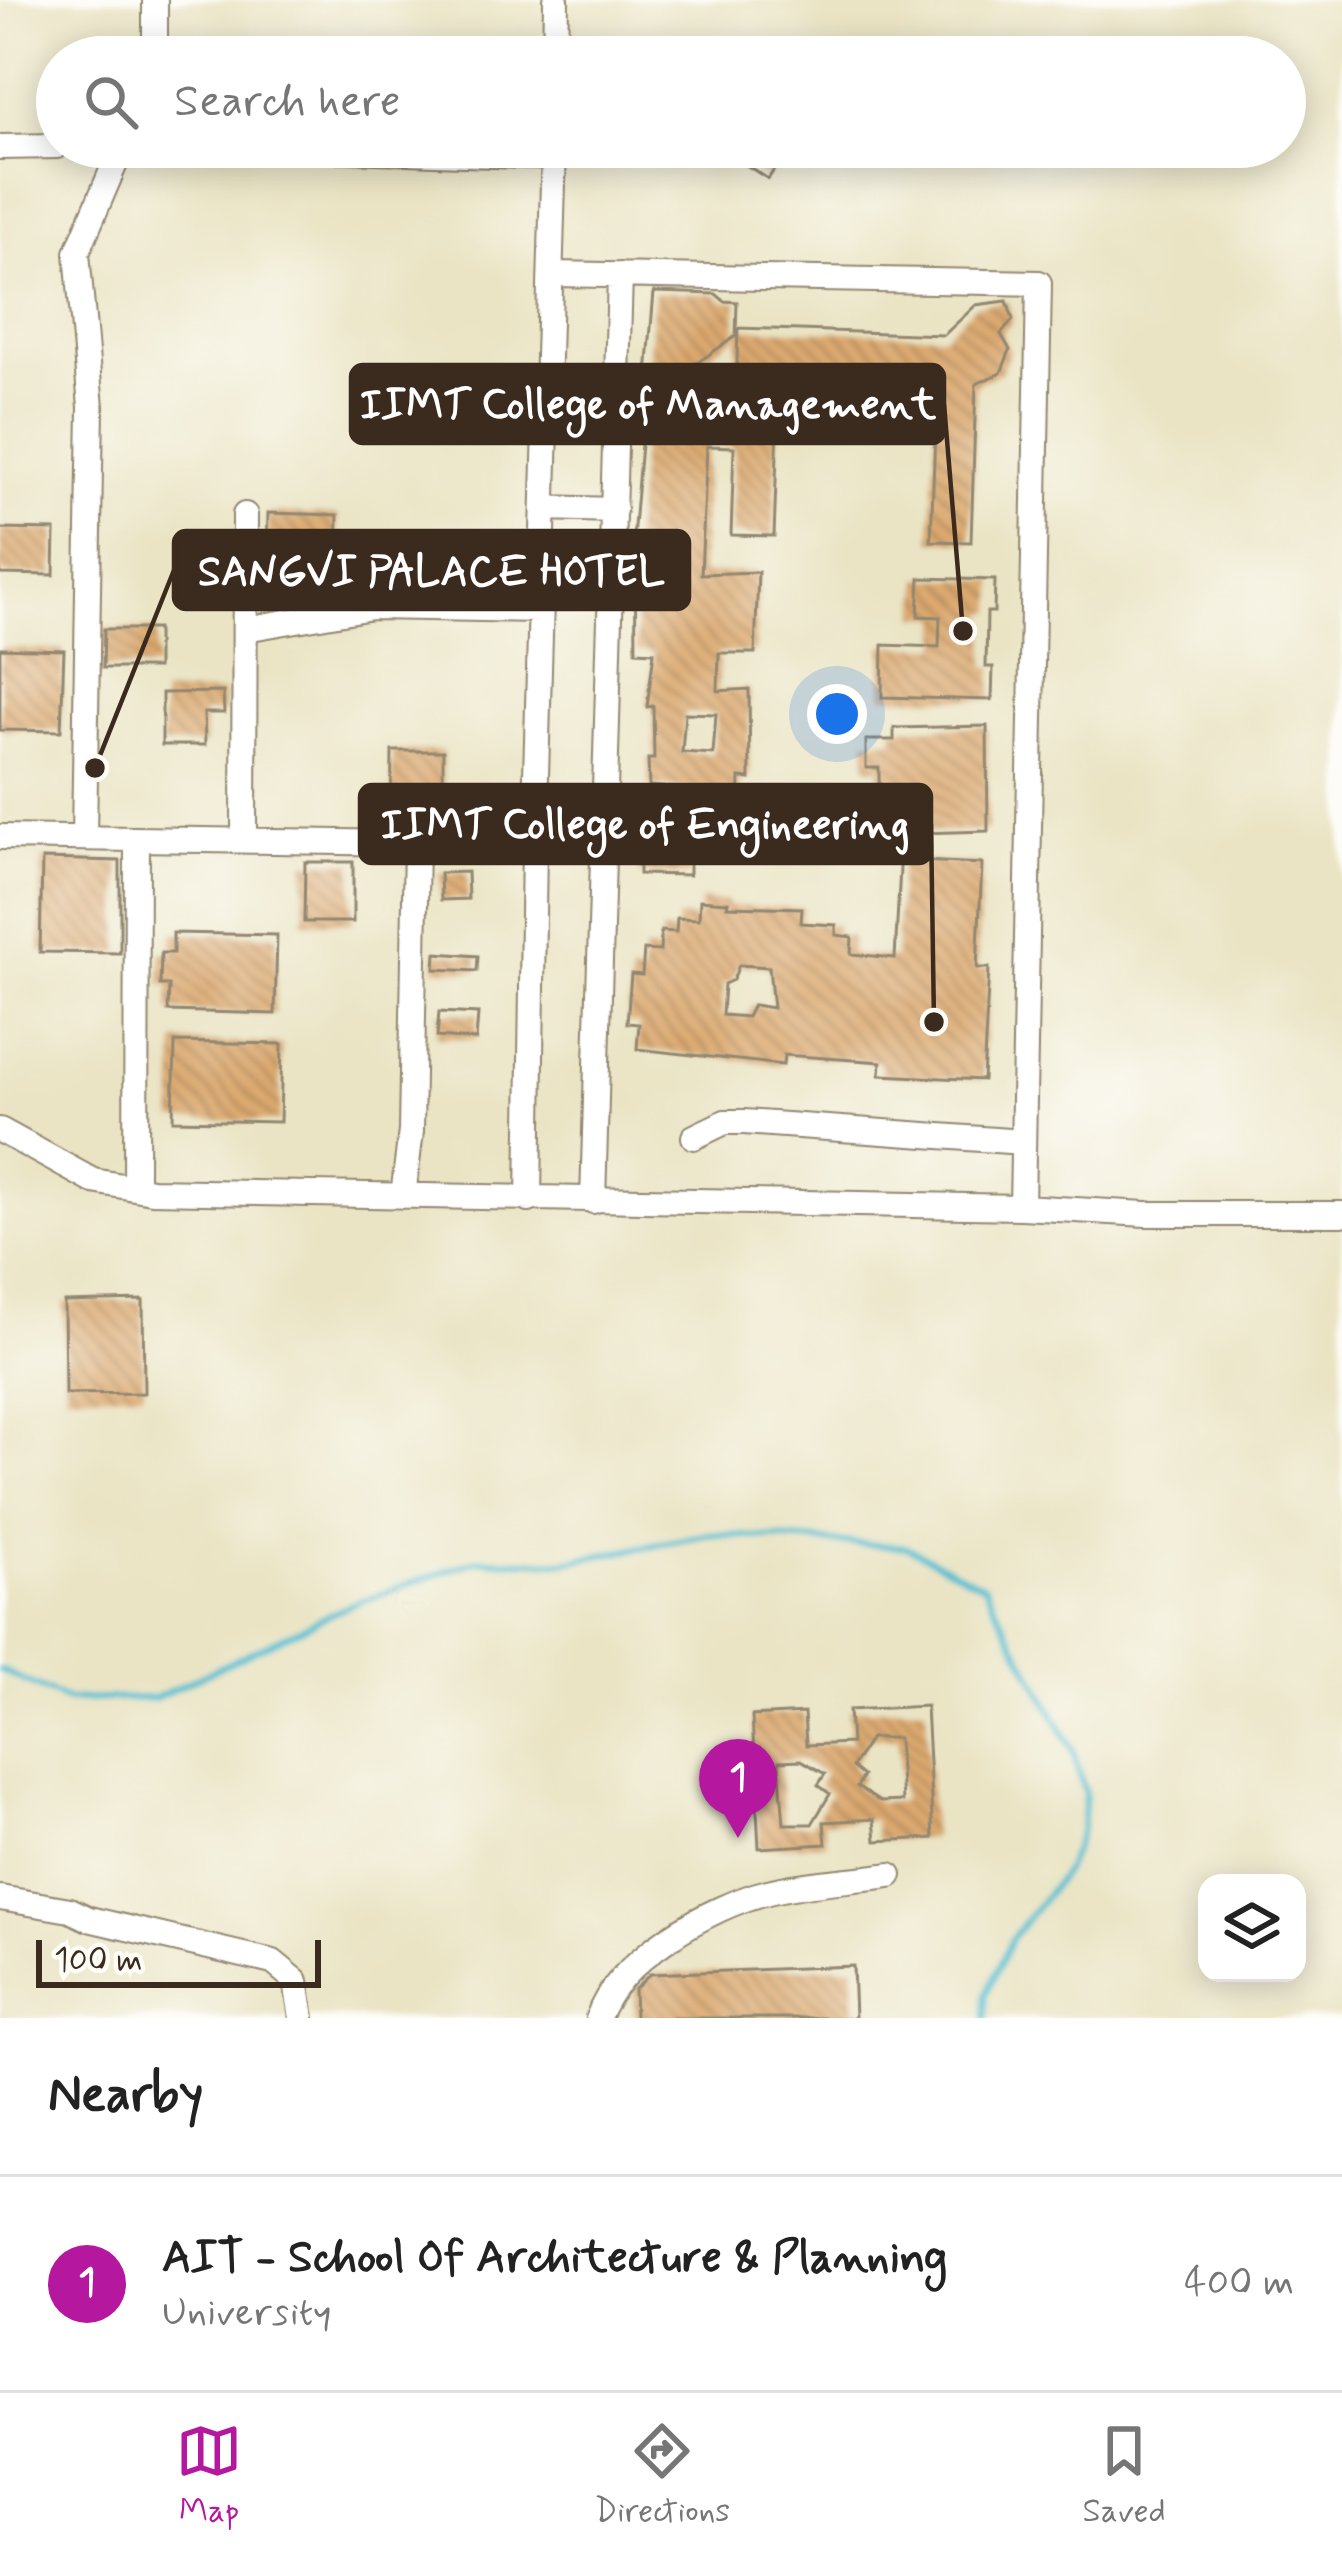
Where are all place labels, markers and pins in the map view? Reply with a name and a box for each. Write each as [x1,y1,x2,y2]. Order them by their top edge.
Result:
callout: IIMT College of Management [351,365,944,443]
callout: SANGVI PALACE HOTEL [174,531,689,609]
callout: IIMT College of Engineering [360,785,931,863]
pin: 1 [699,1739,777,1838]

